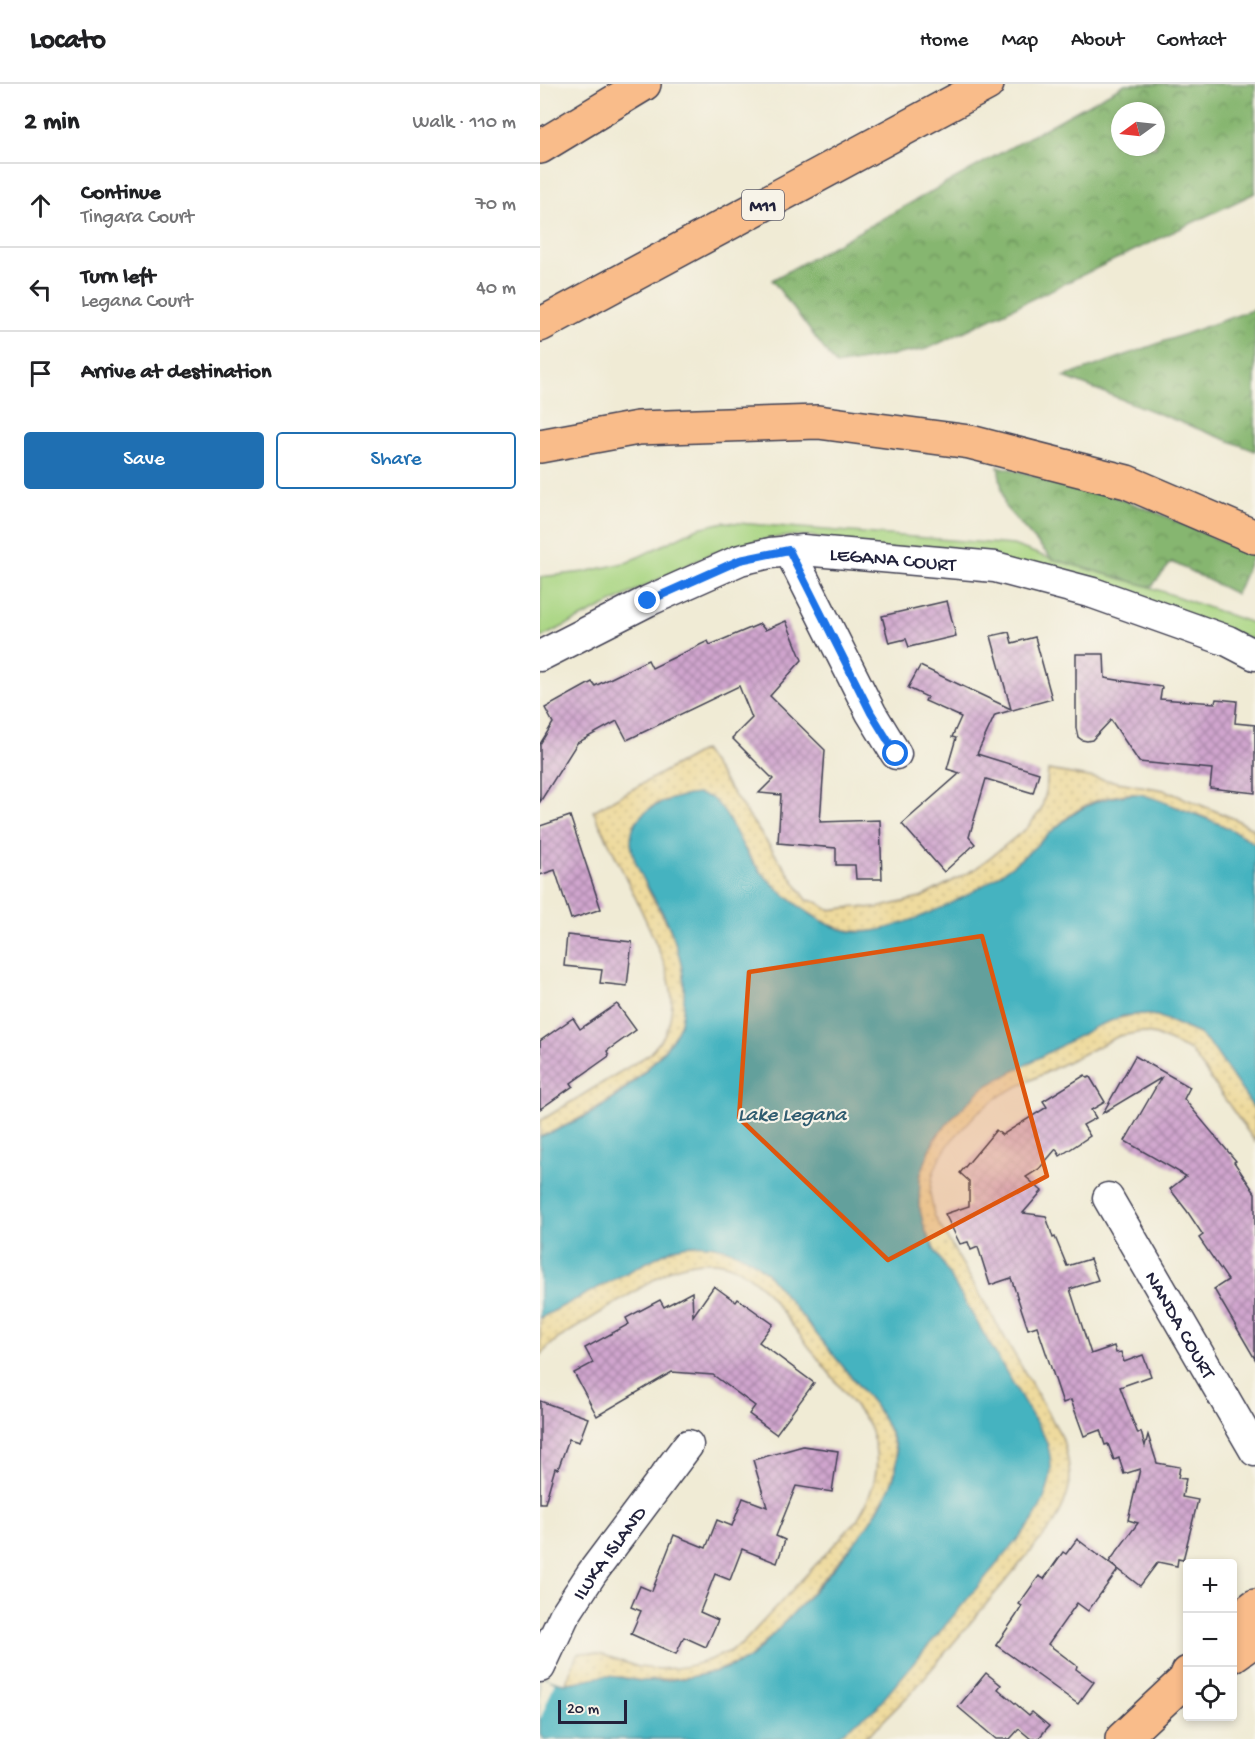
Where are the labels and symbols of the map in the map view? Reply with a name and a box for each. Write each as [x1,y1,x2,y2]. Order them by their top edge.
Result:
north arrow [1111,102,1165,156]
road number: M11 [742,190,784,220]
street label: LEGANA COURT [828,544,958,579]
route end [634,587,660,613]
route start [882,740,908,766]
water label: Lake Legana [738,1104,847,1129]
street label: NANDA COURT [1138,1268,1219,1385]
street label: ILUKA ISLAND [569,1502,654,1605]
scale bar [558,1697,627,1724]

